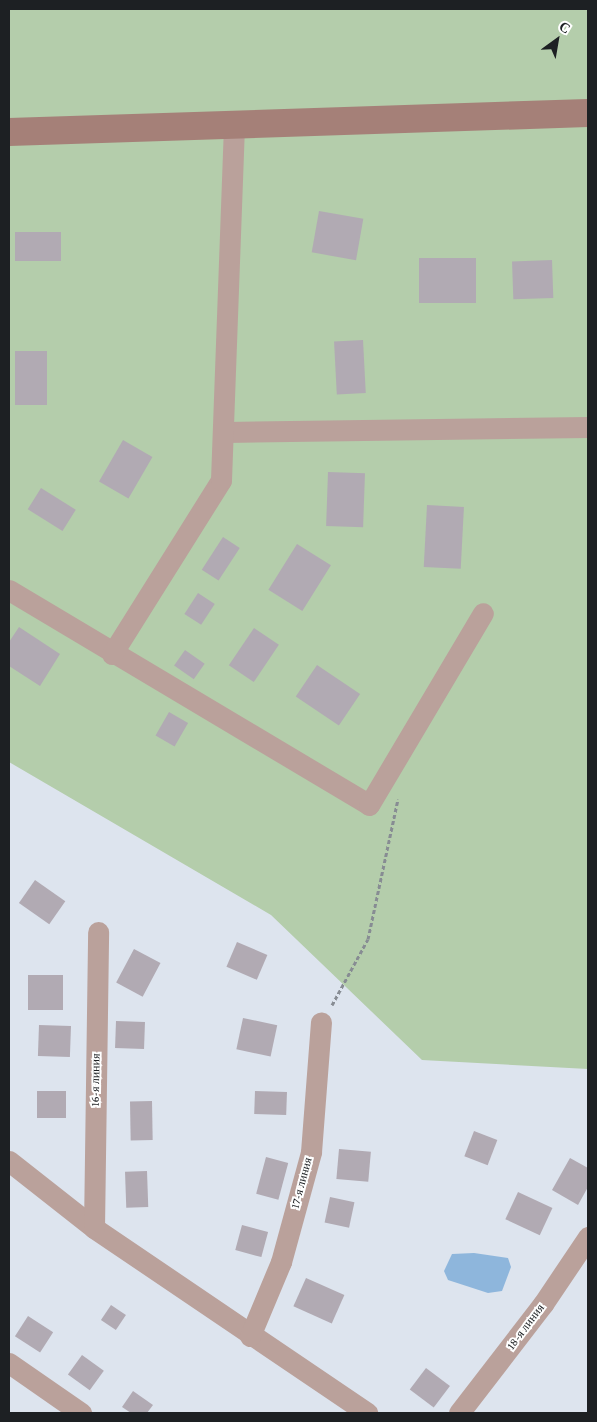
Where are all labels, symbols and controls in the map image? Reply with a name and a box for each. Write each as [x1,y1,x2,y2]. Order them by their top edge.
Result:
north arrow [532,15,582,65]
text: С [556,18,573,37]
street label: 16-я линия [88,1053,104,1107]
street label: 17-я линия [288,1156,316,1210]
street label: 18-я линия [504,1301,548,1353]

